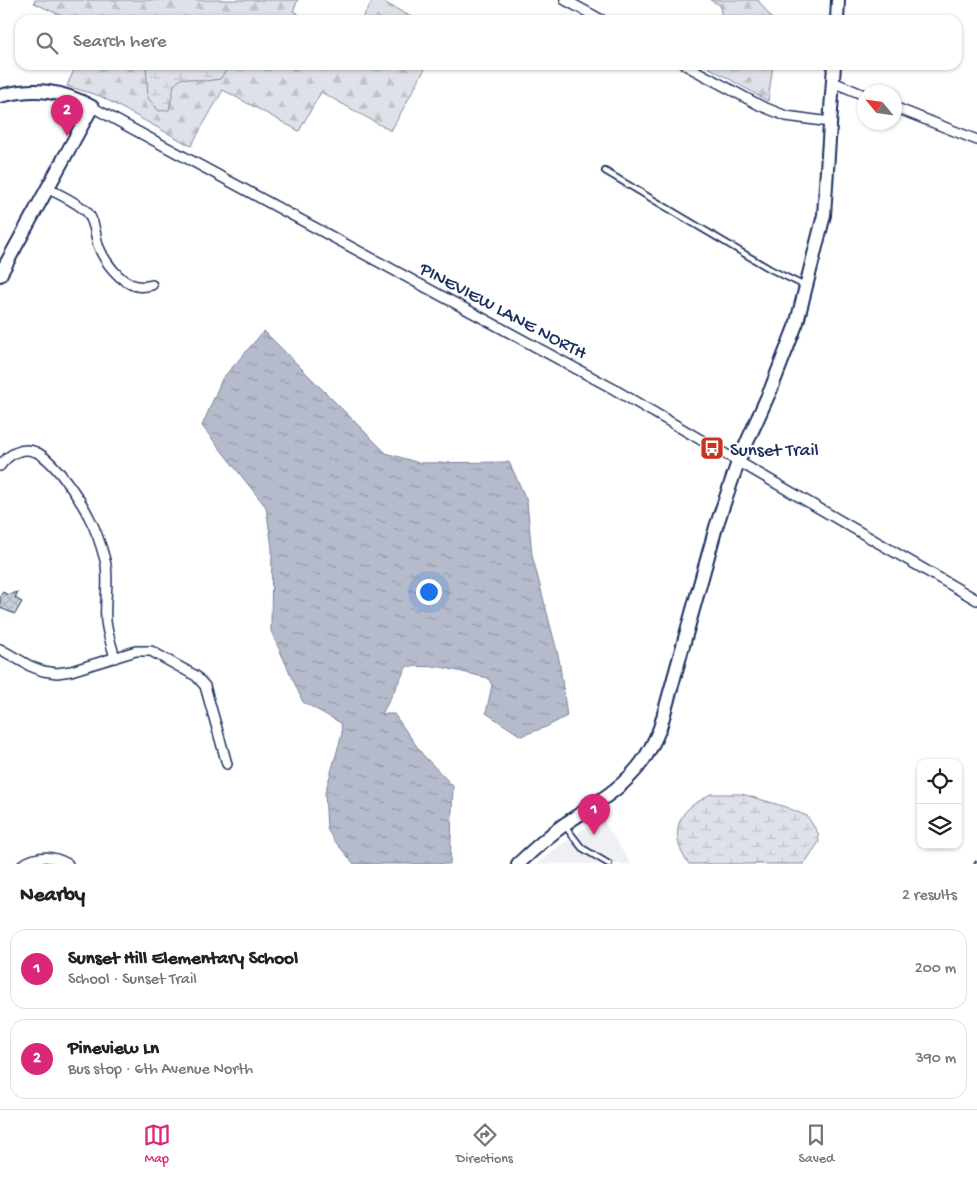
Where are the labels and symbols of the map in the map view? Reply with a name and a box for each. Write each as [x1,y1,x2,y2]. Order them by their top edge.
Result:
north arrow [857,85,902,130]
pin: 2 [51,95,83,136]
street label: PINEVIEW LANE NORTH [414,258,590,366]
bus stop icon: Sunset Trail [699,435,725,461]
place label: Sunset Trail [730,440,819,463]
your location [416,579,442,605]
pin: 1 [578,794,610,835]

